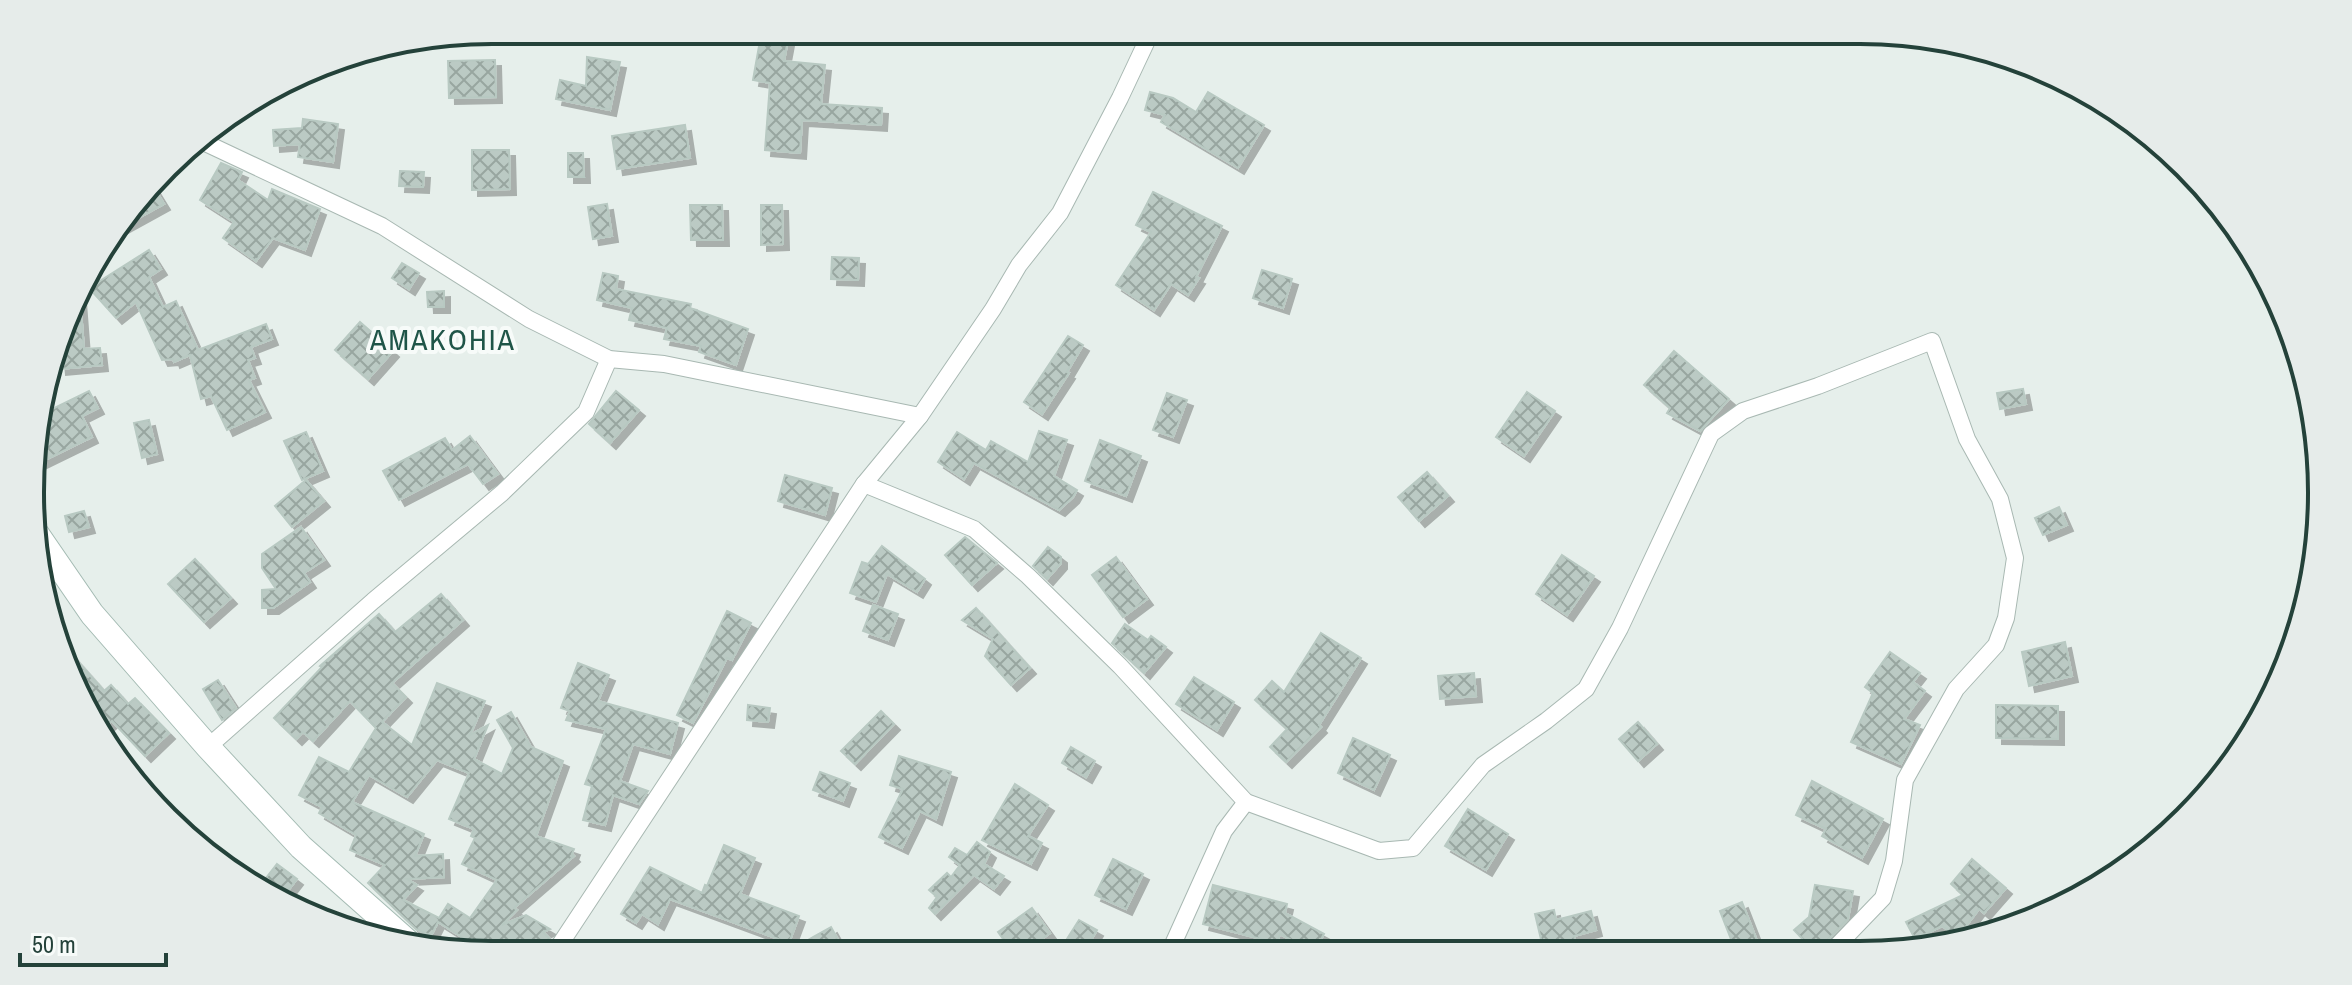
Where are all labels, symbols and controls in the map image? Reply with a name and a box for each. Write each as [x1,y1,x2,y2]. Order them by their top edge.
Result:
district label: AMAKOHIA [369,319,516,359]
scale bar [20,917,166,967]
text: 50 m [32,928,76,960]

